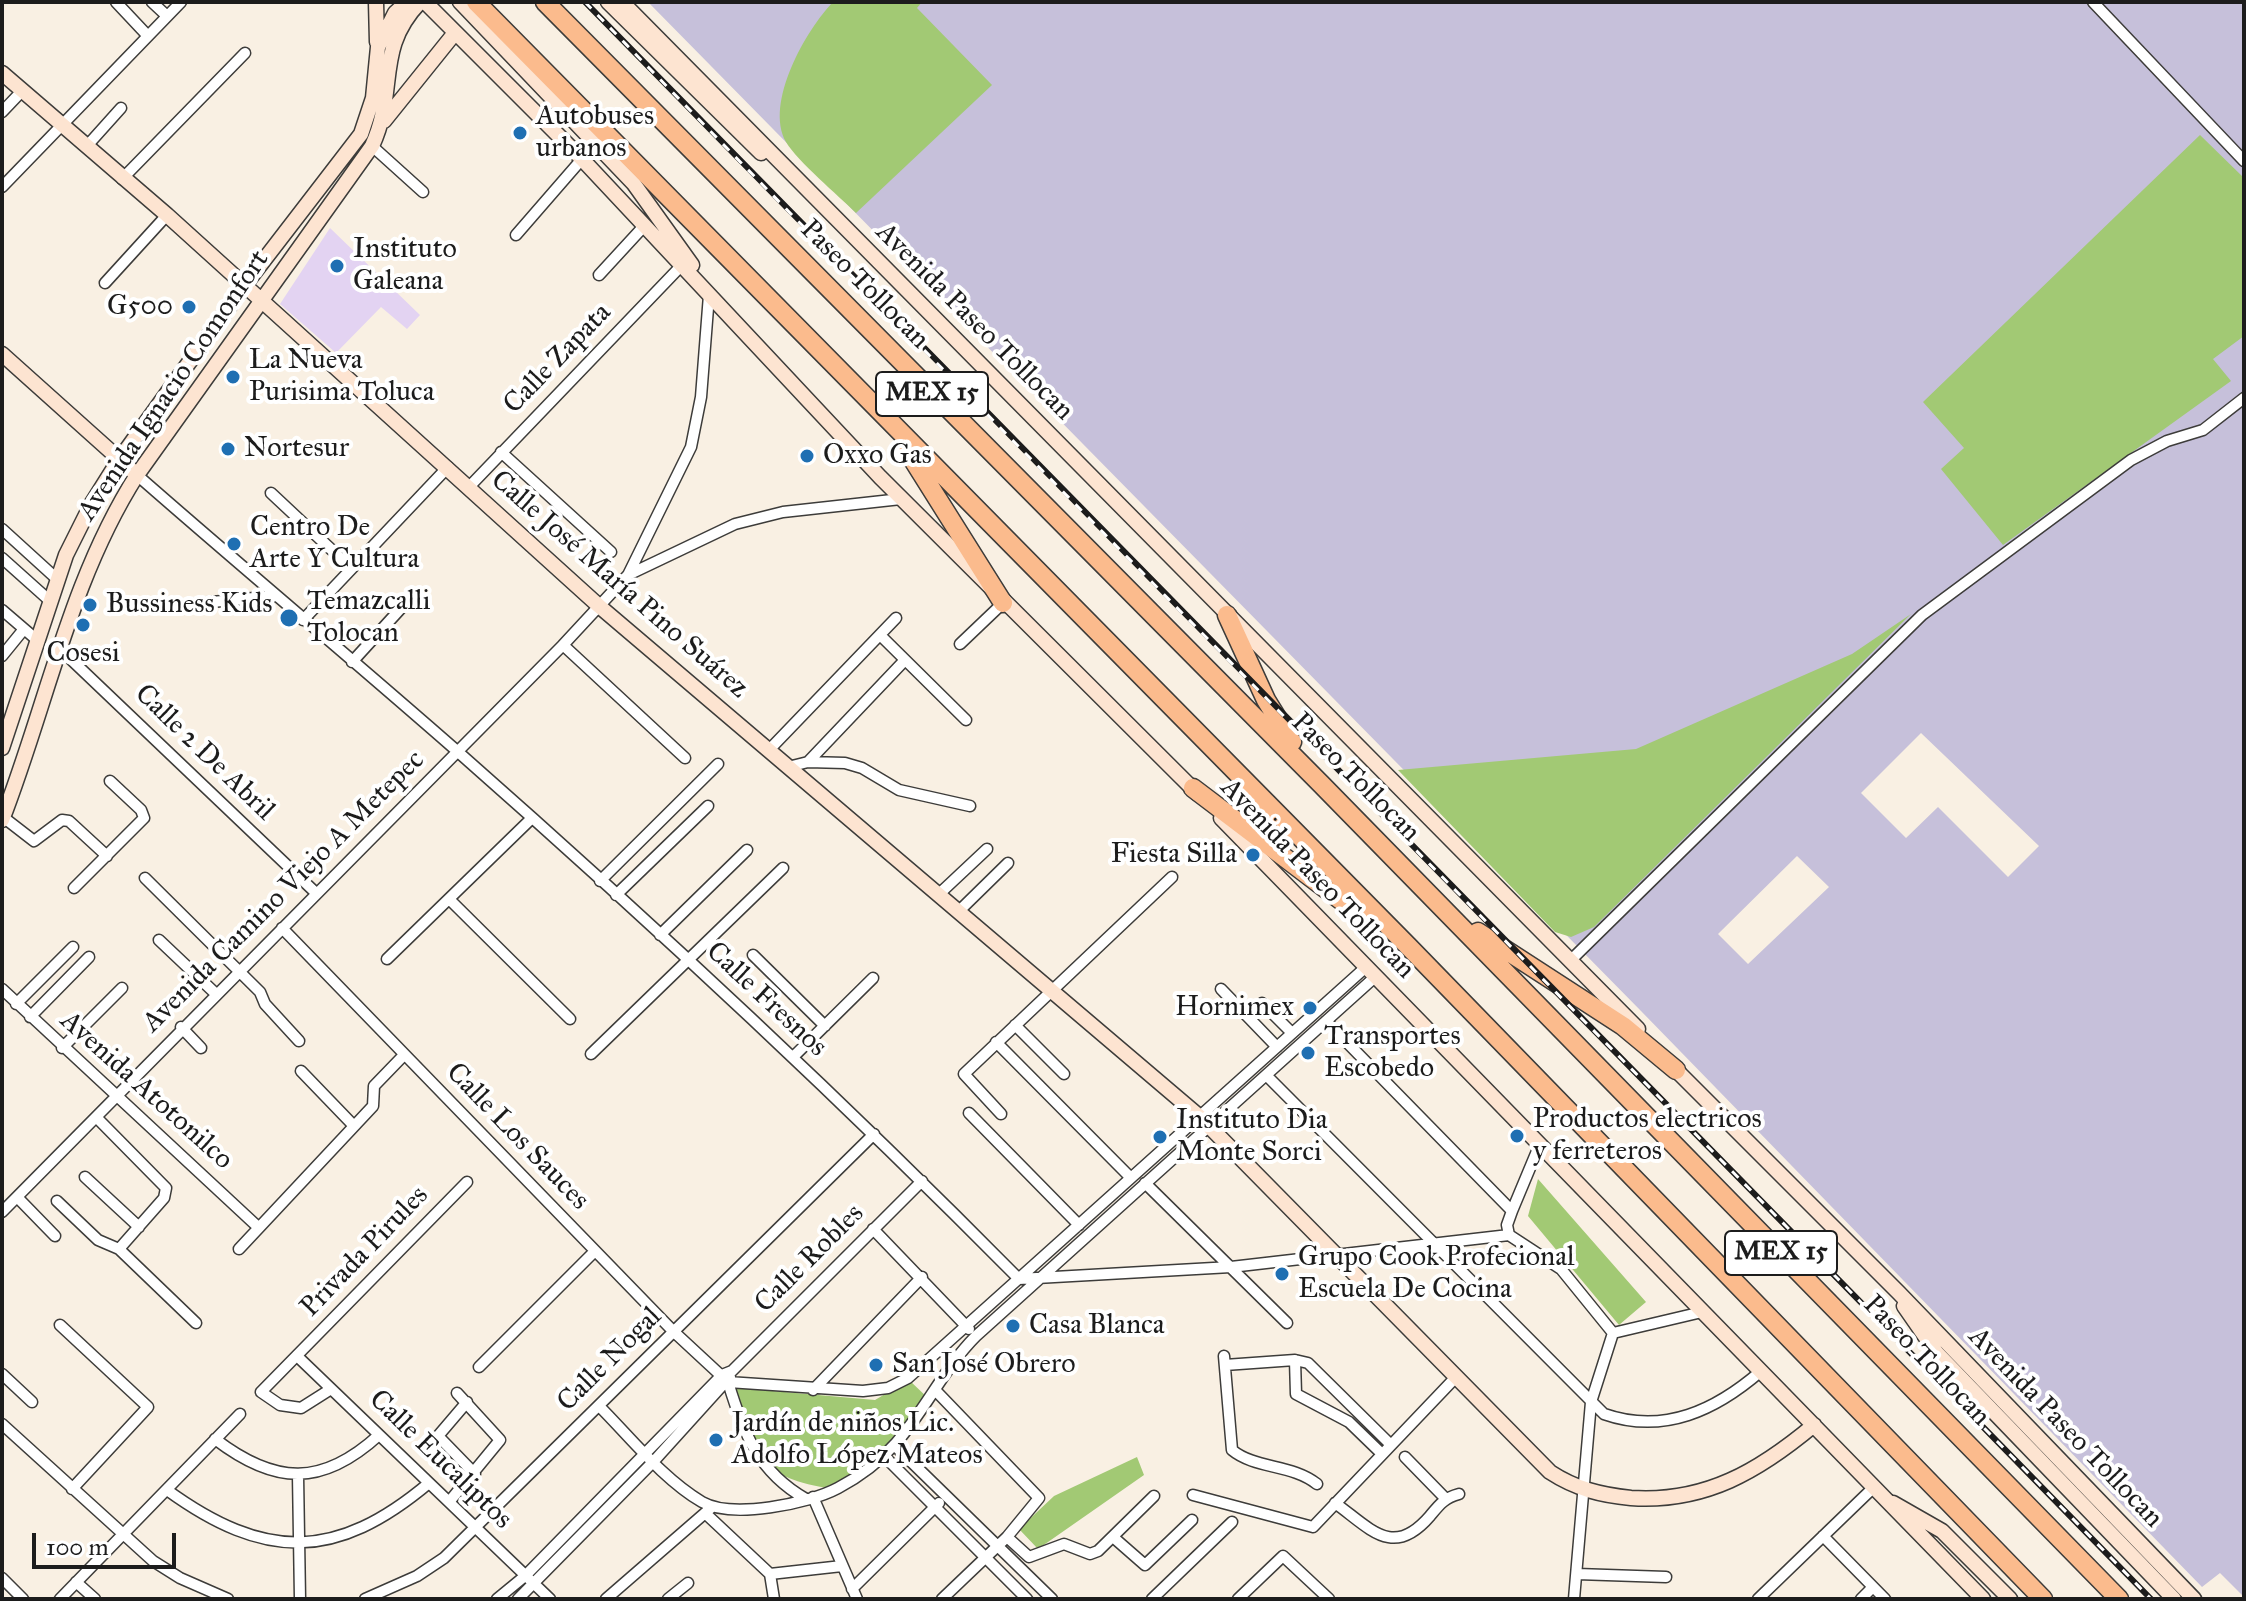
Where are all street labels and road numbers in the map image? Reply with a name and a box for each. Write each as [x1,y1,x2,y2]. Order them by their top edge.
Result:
street label: Paseo Tollocan [792,213,936,357]
street label: Avenida Paseo Tollocan [868,216,1080,428]
street label: Avenida Ignacio Comonfort [71,245,277,527]
street label: Calle Zapata [497,297,619,421]
road number: MEX 15 [876,372,988,416]
street label: Calle José María Pino Suárez [483,464,755,706]
street label: Calle 2 De Abril [127,678,281,828]
street label: Paseo Tollocan [1283,706,1427,850]
street label: Avenida Camino Viejo A Metepec [136,744,432,1040]
street label: Avenida Paseo Tollocan [1213,772,1421,986]
street label: Calle Fresnos [699,935,833,1065]
street label: Avenida Atotonilco [53,1005,239,1177]
street label: Calle Los Sauces [438,1056,596,1218]
street label: Privada Pirules [294,1179,436,1325]
street label: Calle Robles [749,1198,871,1320]
road number: MEX 15 [1725,1231,1837,1275]
street label: Paseo Tollocan [1855,1289,1997,1433]
street label: Calle Nogal [551,1301,669,1419]
street label: Avenida Paseo Tollocan [1961,1321,2169,1535]
street label: Calle Eucaliptos [361,1383,519,1537]

